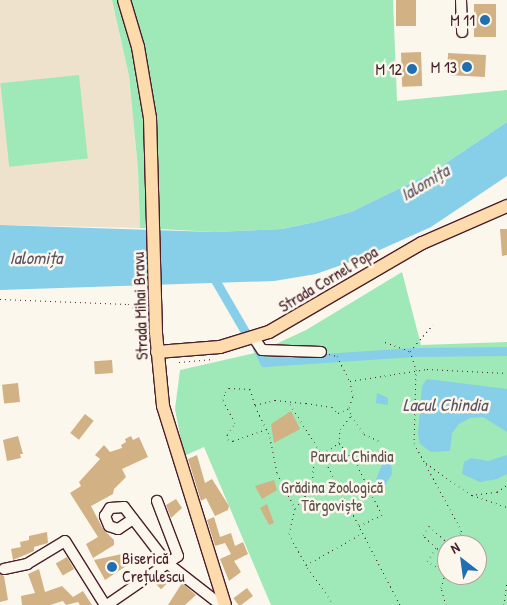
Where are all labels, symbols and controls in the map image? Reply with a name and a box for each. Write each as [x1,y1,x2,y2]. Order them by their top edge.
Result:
place label: M 11 [450,10,475,30]
marker: M 11 [479,14,491,26]
place label: M 13 [431,57,457,77]
place label: M 12 [376,59,402,79]
marker: M 13 [461,61,473,73]
marker: M 12 [406,63,418,75]
water label: Ialomița [397,160,453,206]
street label: Strada Cornel Popa [275,242,381,316]
water label: Ialomița [10,247,62,269]
street label: Strada Mihai Bravu [129,252,151,360]
water label: Lacul Chindia [403,394,487,416]
park label: Parcul Chindia [310,446,394,466]
park label: Grădina Zoologică Târgoviște [281,477,383,515]
north arrow [437,535,487,585]
text: N [447,537,463,558]
place label: Biserică Crețulescu [122,548,185,586]
marker: Biserică Crețulescu [106,561,118,573]

